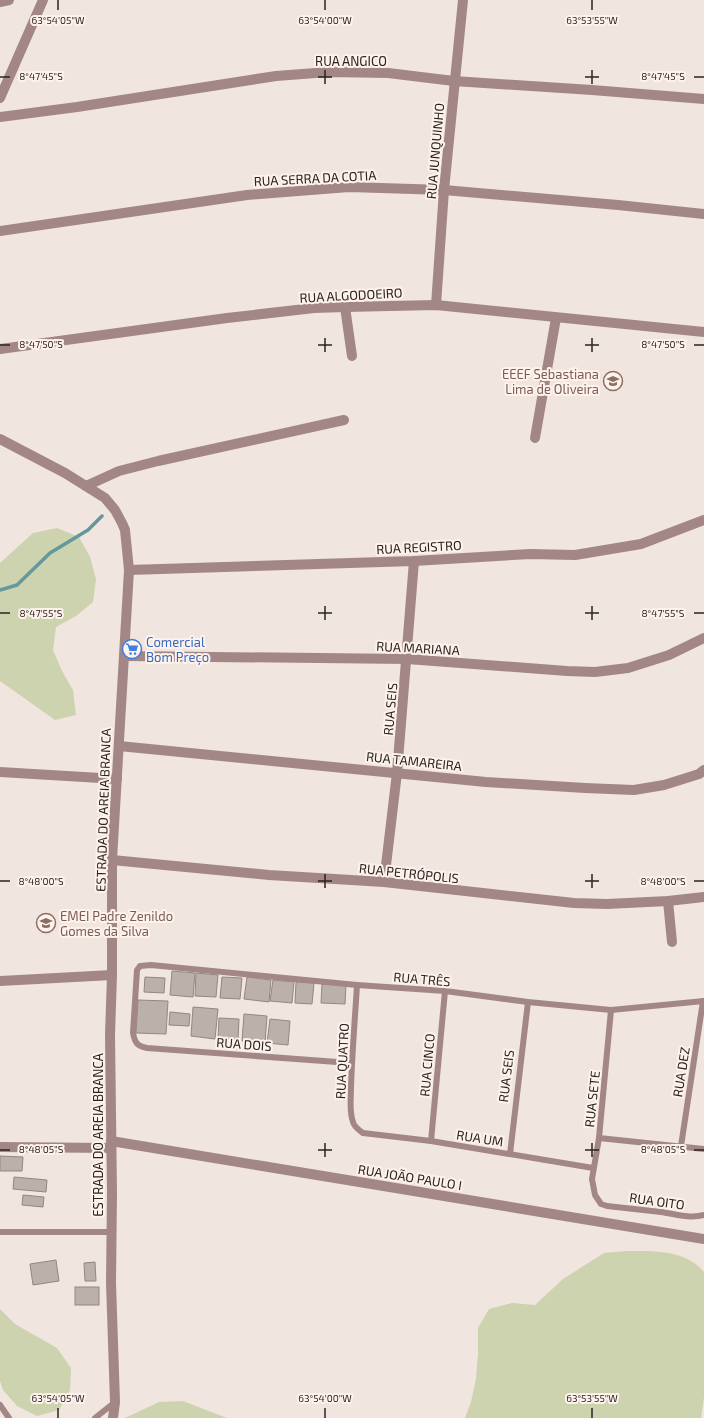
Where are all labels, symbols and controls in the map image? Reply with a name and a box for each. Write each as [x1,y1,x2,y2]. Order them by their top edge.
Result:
text: 63°54'05"W [32,14,85,26]
text: 63°54'00"W [298,14,352,26]
text: 63°53'55"W [566,14,618,26]
street label: RUA ANGICO [315,53,387,69]
text: 8°47'45"S [19,70,63,82]
text: 8°47'45"S [641,70,685,82]
street label: RUA JUNQUINHO [423,102,447,200]
street label: RUA SERRA DA COTIA [253,167,377,189]
street label: RUA ALGODOEIRO [299,284,403,306]
text: 8°47'50"S [19,338,63,350]
text: 8°47'50"S [641,338,685,350]
place label: EEEF Sebastiana Lima de Oliveira [502,366,599,397]
school or university icon: EEEF Sebastiana Lima de Oliveira [602,370,624,392]
street label: RUA REGISTRO [376,537,462,557]
text: 8°47'55"S [20,607,63,619]
text: 8°47'55"S [642,607,685,619]
place label: Comercial Bom Preço [146,634,209,666]
supermarket icon: Comercial Bom Preço [121,638,143,660]
street label: RUA MARIANA [376,638,460,658]
street label: RUA SEIS [380,682,400,736]
street label: ESTRADA DO AREIA BRANCA [92,728,114,892]
street label: RUA TAMAREIRA [365,748,463,774]
street label: RUA PETRÓPOLIS [358,859,460,886]
text: 8°48'00"S [18,875,64,887]
text: 8°48'00"S [640,875,686,887]
place label: EMEI Padre Zenildo Gomes da Silva [60,908,173,939]
school or university icon: EMEI Padre Zenildo Gomes da Silva [35,912,57,934]
street label: RUA TRÊS [393,969,451,989]
street label: RUA QUATRO [332,1023,352,1099]
street label: RUA CINCO [416,1033,438,1097]
street label: RUA DOIS [216,1034,272,1054]
street label: RUA DEZ [669,1046,693,1098]
street label: RUA SEIS [495,1049,517,1103]
street label: ESTRADA DO AREIA BRANCA [90,1053,106,1217]
street label: RUA SETE [581,1070,603,1128]
street label: RUA UM [455,1126,505,1150]
text: 8°48'05"S [19,1143,64,1155]
text: 8°48'05"S [641,1143,686,1155]
street label: RUA JOÃO PAULO I [357,1161,463,1193]
street label: RUA OITO [628,1189,686,1213]
text: 63°54'05"W [32,1392,85,1404]
text: 63°54'00"W [298,1392,352,1404]
text: 63°53'55"W [566,1392,618,1404]

